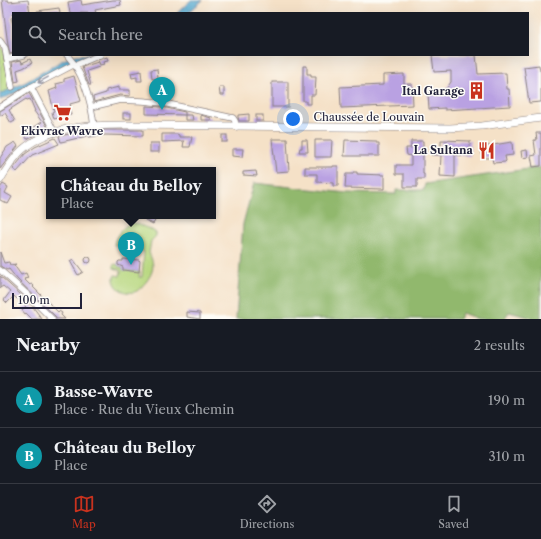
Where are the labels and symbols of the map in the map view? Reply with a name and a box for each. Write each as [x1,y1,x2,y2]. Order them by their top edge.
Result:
one-way arrow [38,77,50,85]
pin: A [149,77,175,110]
building icon: Ital Garage [467,81,487,101]
place label: Ital Garage [402,84,464,98]
supermarket icon: Ekivrac Wavre [52,103,72,123]
your location [283,109,303,129]
street label: Chaussée de Louvain [314,110,425,124]
place label: Ekivrac Wavre [21,124,104,138]
restaurant icon: La Sultana [476,140,496,160]
place label: La Sultana [413,143,474,157]
pin: B [118,232,144,265]
scale bar [12,291,82,310]

